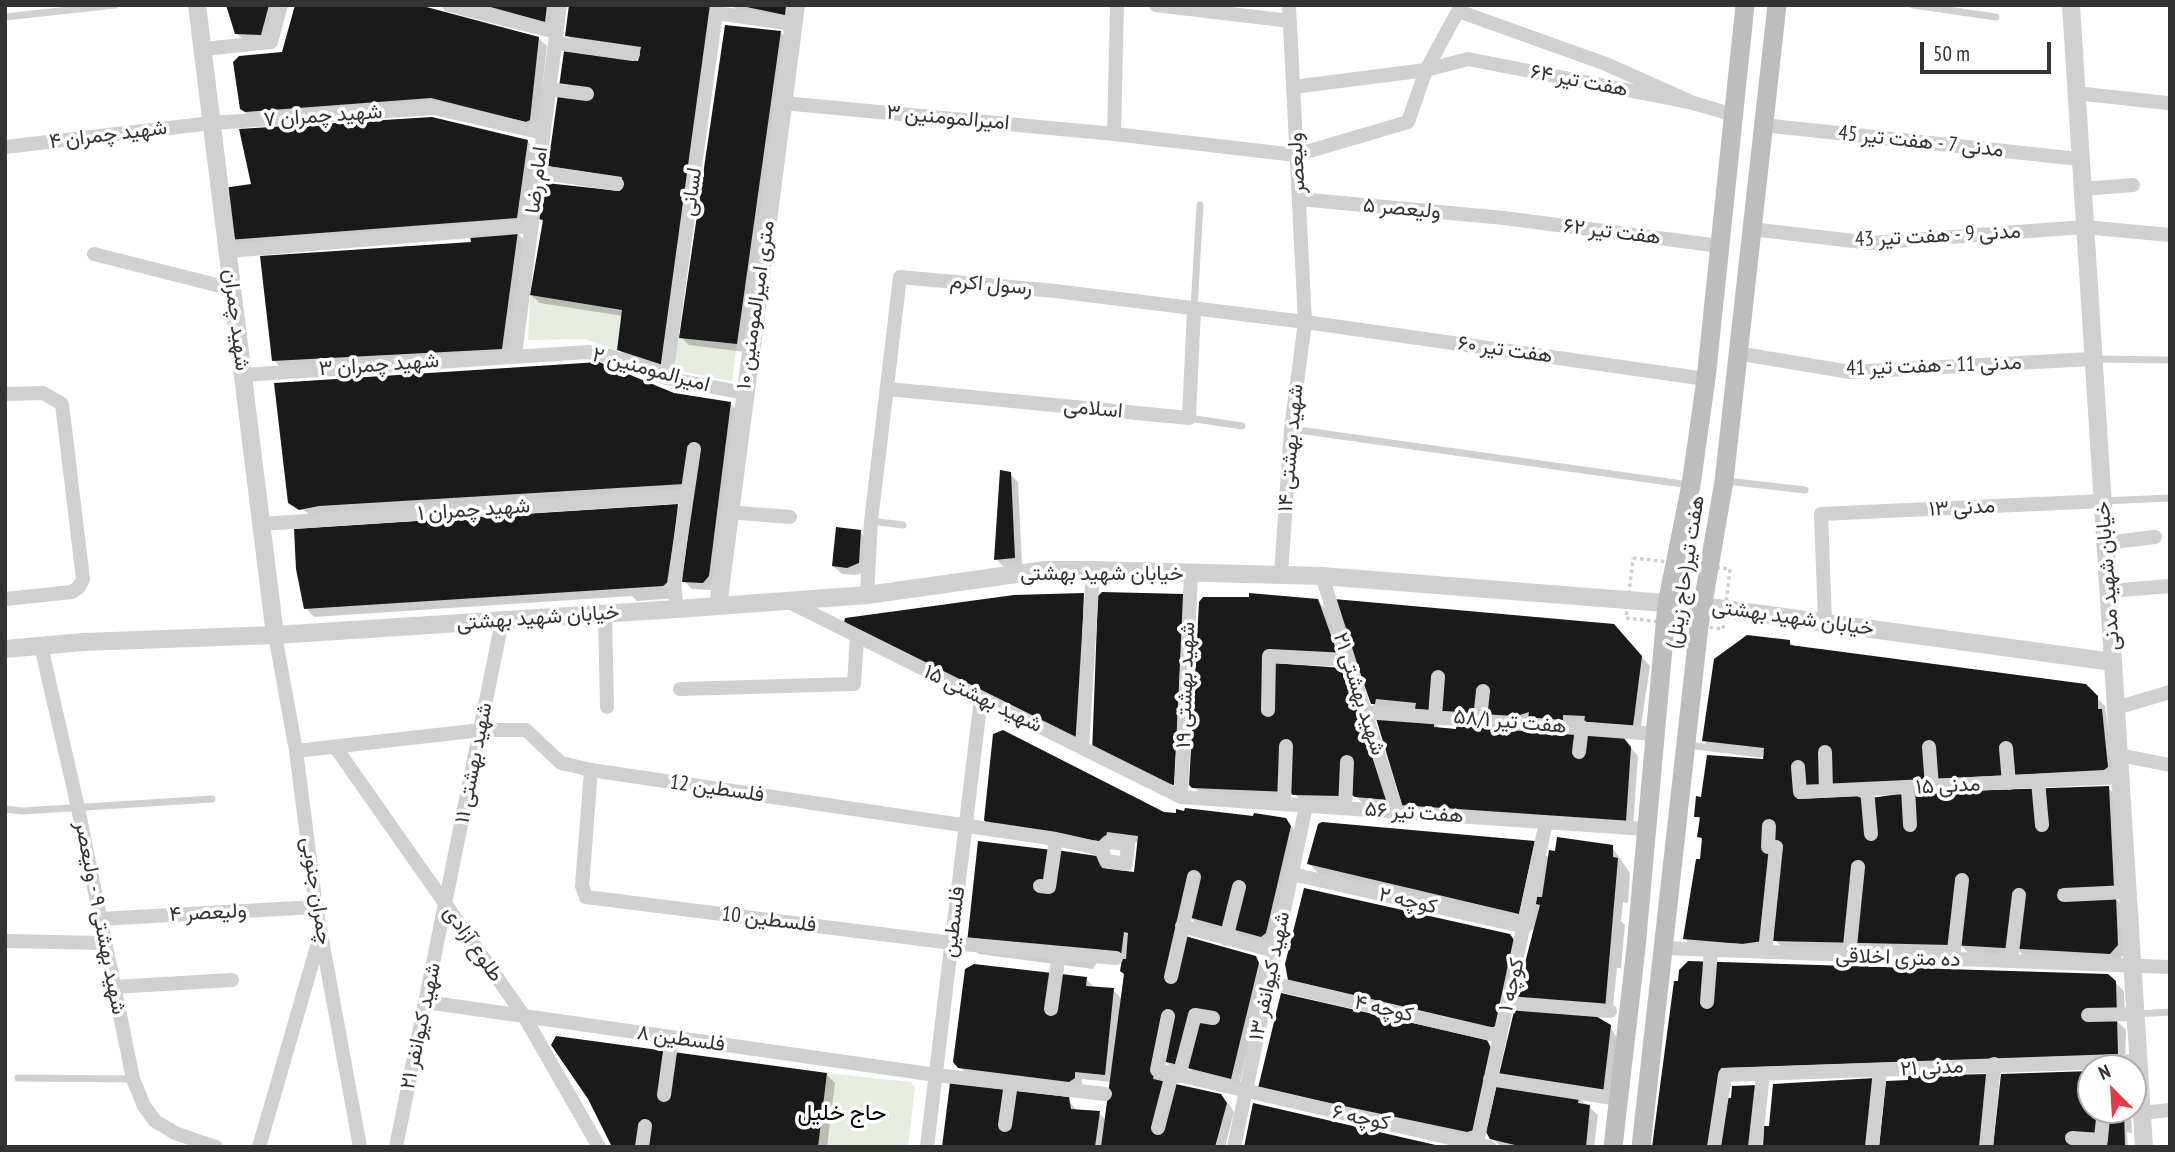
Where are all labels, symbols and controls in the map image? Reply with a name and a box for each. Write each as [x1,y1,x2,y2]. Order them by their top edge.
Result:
scale bar [1923,28,2054,72]
text: 50 m [1933,40,1970,67]
street label: هفت تیر ۶۴ [1528,59,1630,103]
street label: شهید چمران ۷ [263,99,383,133]
street label: امیرالمومنین ۳ [885,100,1011,136]
street label: شهید چمران ۴ [48,115,168,155]
street label: مدنی 7 - هفت تیر 45 [1837,121,2005,163]
street label: ولیعصر [1283,132,1311,194]
street label: امام رضا [520,145,554,215]
street label: لسانی [676,166,708,218]
street label: ولیعصر ۵ [1362,193,1442,225]
street label: هفت تیر ۶۲ [1562,214,1662,250]
street label: ۱۰ متری امیرالمومنین [732,219,780,391]
street label: مدنی 9 - هفت تیر 43 [1854,219,2022,253]
street label: شهید چمران [217,268,255,372]
street label: رسول اکرم [949,269,1033,301]
street label: هفت تیر ۶۰ [1456,331,1554,369]
street label: امیرالمومنین ۲ [590,342,712,398]
street label: شهید چمران ۳ [318,348,440,382]
street label: مدنی 11 - هفت تیر 41 [1846,350,2022,382]
street label: شهید بهشتی ۱۴ [1273,383,1309,513]
street label: اسلامی [1062,394,1124,424]
street label: شهید چمران ۱ [417,494,531,526]
street label: هفت تیر(حاج زینل) [1661,494,1711,650]
street label: مدنی ۱۳ [1928,494,1996,522]
street label: خیابان شهید مدنی [2090,500,2126,652]
street label: خیابان شهید بهشتی [1020,561,1184,587]
street label: خیابان شهید بهشتی [1710,594,1876,642]
street label: خیابان شهید بهشتی [456,600,620,636]
street label: شهید بهشتی ۱۹ [1171,621,1201,749]
street label: شهید بهشتی ۲۱ [1327,630,1391,758]
street label: شهید بهشتی ۱۵ [920,659,1046,739]
street label: شهید بهشتی ۱۱ [450,701,498,825]
street label: هفت تیر ۵۸/۱ [1452,705,1568,739]
street label: فلسطین 12 [668,770,766,808]
street label: مدنی ۱۵ [1915,772,1981,800]
street label: هفت تیر ۵۶ [1364,797,1464,829]
street label: شهید بهشتی ۹ - ولیعصر [69,819,131,1017]
street label: چمران جنوبی [295,835,337,947]
street label: کوچه ۲ [1376,882,1440,920]
street label: فلسطین [937,885,971,959]
street label: ولیعصر ۴ [169,898,247,928]
street label: طلوع آزادی [438,901,508,987]
street label: فلسطین 10 [720,902,818,938]
street label: شهید کیوانفر ۱۳ [1244,909,1296,1043]
street label: ده متری اخلاقی [1835,943,1961,973]
street label: کوچه ۱ [1494,956,1530,1014]
street label: شهید کیوانفر ۲۱ [395,960,447,1092]
street label: کوچه ۴ [1352,990,1416,1028]
street label: فلسطین ۸ [635,1020,727,1058]
street label: مدنی ۲۱ [1900,1054,1964,1082]
north arrow [2077,1054,2147,1124]
text: N [2095,1059,2114,1085]
district label: حاج خلیل [798,1099,886,1127]
street label: کوچه ۶ [1330,1100,1392,1136]

